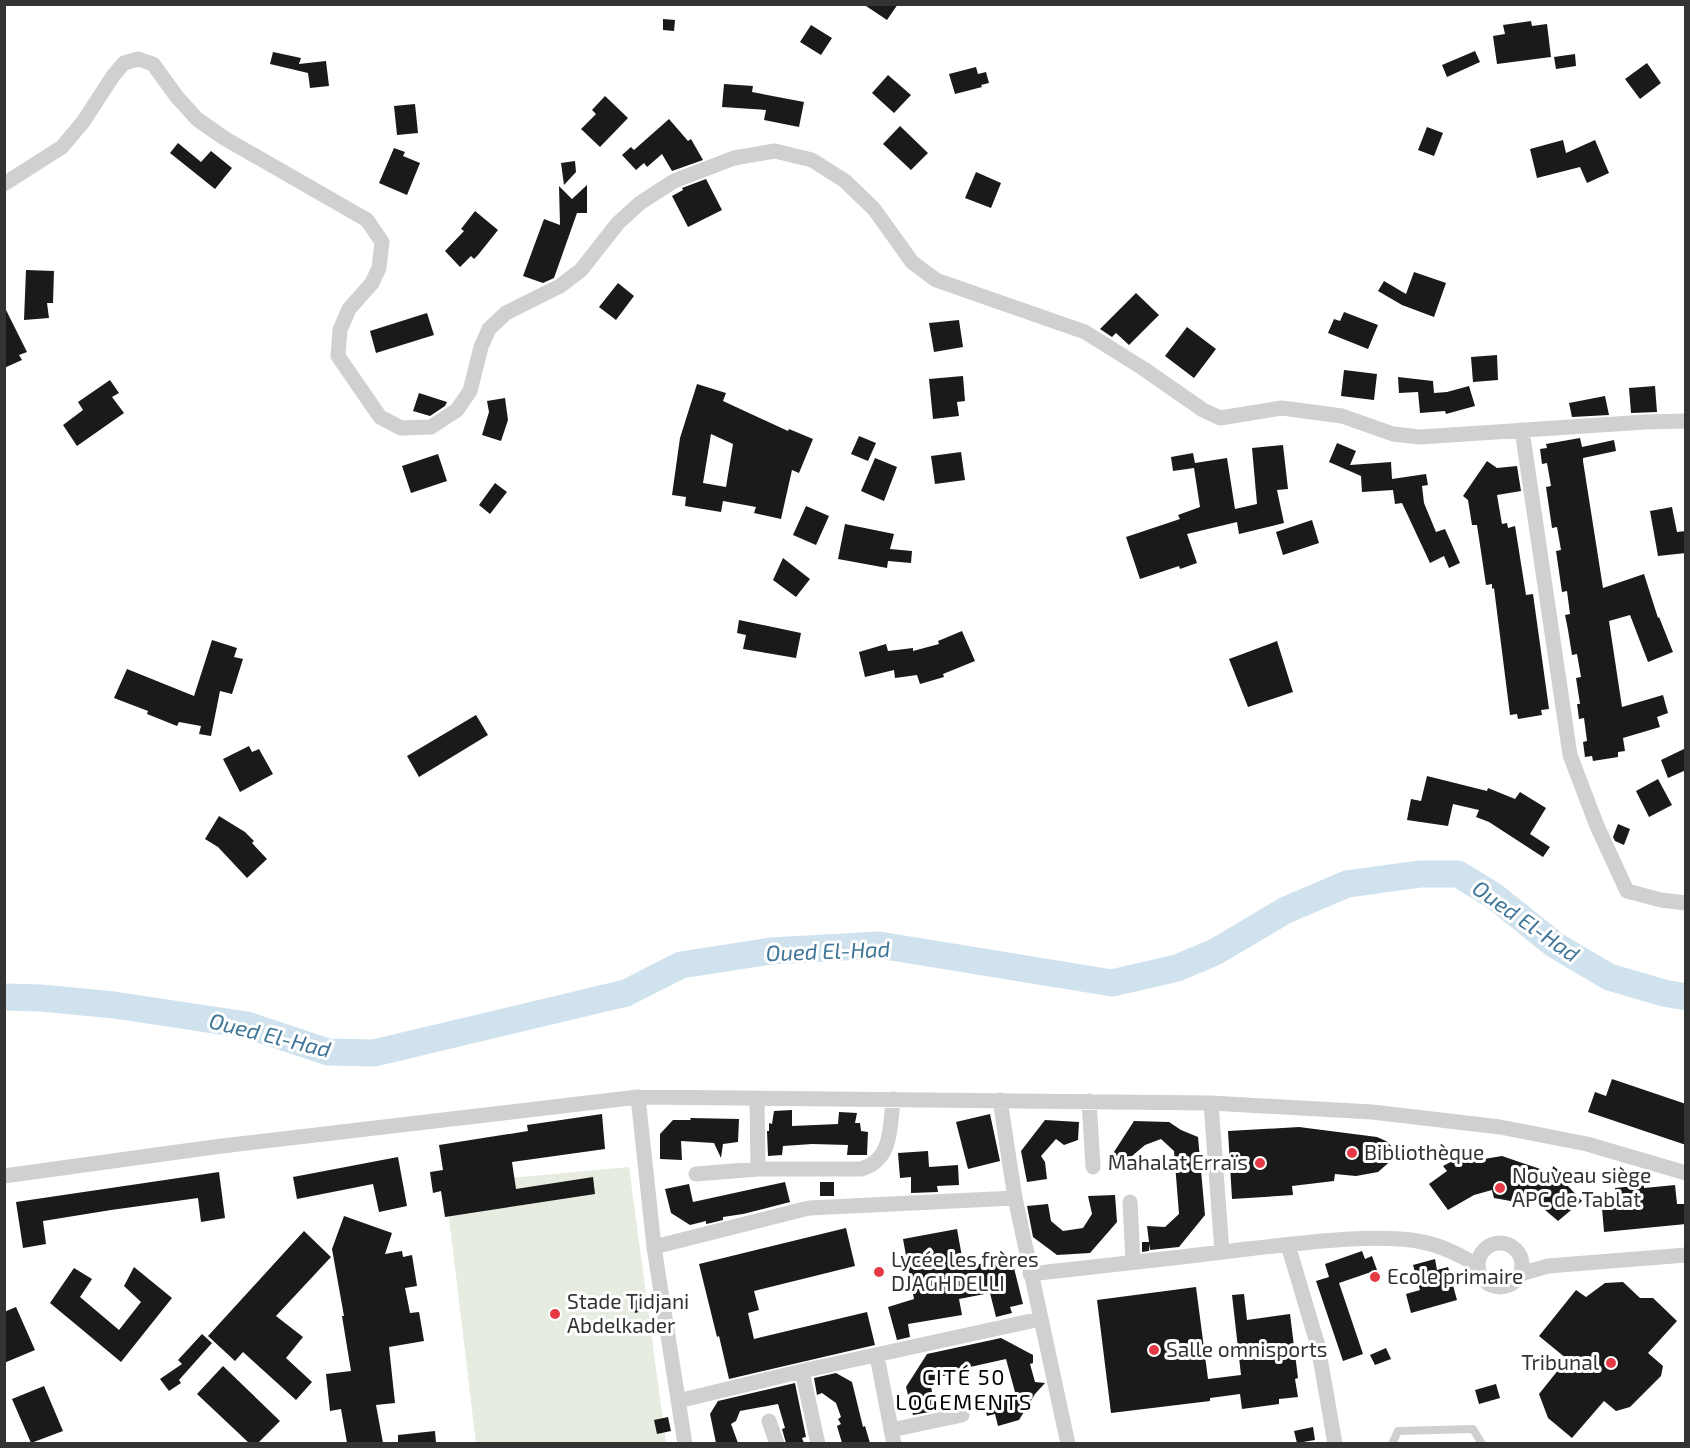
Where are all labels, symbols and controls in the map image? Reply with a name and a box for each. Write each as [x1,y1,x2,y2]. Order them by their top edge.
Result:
water label: Oued El-Had [1468,874,1585,967]
water label: Oued El-Had [765,935,891,965]
water label: Oued El-Had [207,1006,334,1062]
place label: Bibliothèque [1364,1139,1484,1164]
marker: Bibliothèque [1345,1146,1359,1160]
place label: Mahalat Erraïs [1108,1149,1248,1174]
marker: Mahalat Erraïs [1253,1156,1267,1170]
place label: Nouveau siège APC de Tablat [1512,1162,1651,1211]
marker: Nouveau siège APC de Tablat [1493,1181,1507,1195]
place label: Lycée les frères DJAGHDELLI [891,1246,1039,1295]
place label: Ecole primaire [1387,1263,1523,1288]
marker: Lycée les frères DJAGHDELLI [872,1265,886,1279]
marker: Ecole primaire [1368,1270,1382,1284]
place label: Stade Tidjani Abdelkader [567,1288,689,1337]
marker: Stade Tidjani Abdelkader [548,1307,562,1321]
place label: Salle omnisports [1166,1336,1327,1361]
marker: Salle omnisports [1147,1343,1161,1357]
place label: Tribunal [1521,1349,1600,1374]
marker: Tribunal [1604,1356,1618,1370]
district label: CITÉ 50 LOGEMENTS [895,1363,1033,1414]

